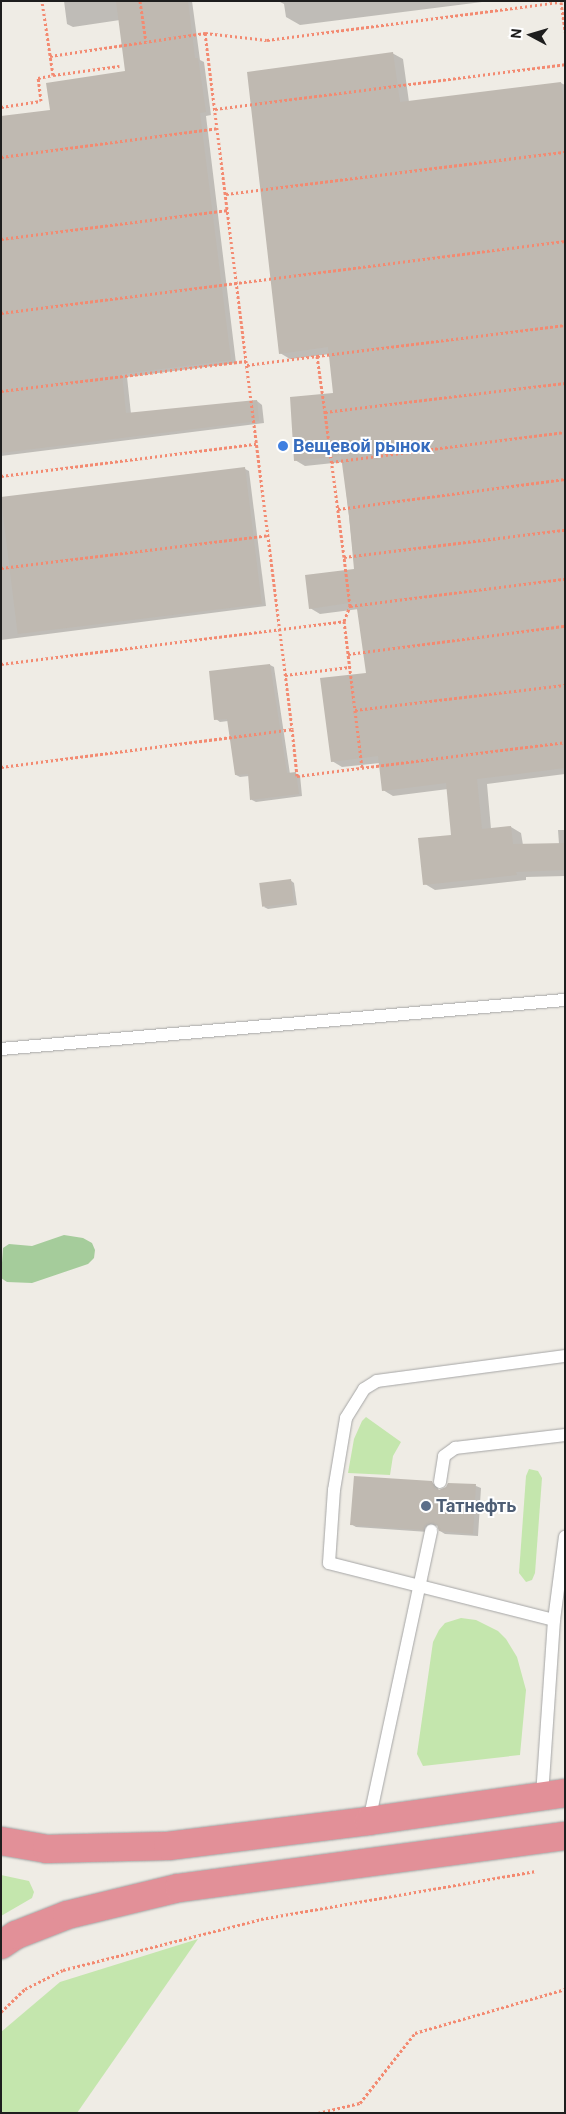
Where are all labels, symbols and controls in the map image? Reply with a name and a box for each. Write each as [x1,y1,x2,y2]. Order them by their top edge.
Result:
north arrow [506,10,556,60]
text: N [508,28,525,39]
place label: Вещевой рынок [293,435,431,457]
marker: Вещевой рынок [277,440,289,452]
place label: Татнефть [436,1495,516,1517]
marker: Татнефть [420,1500,432,1512]

